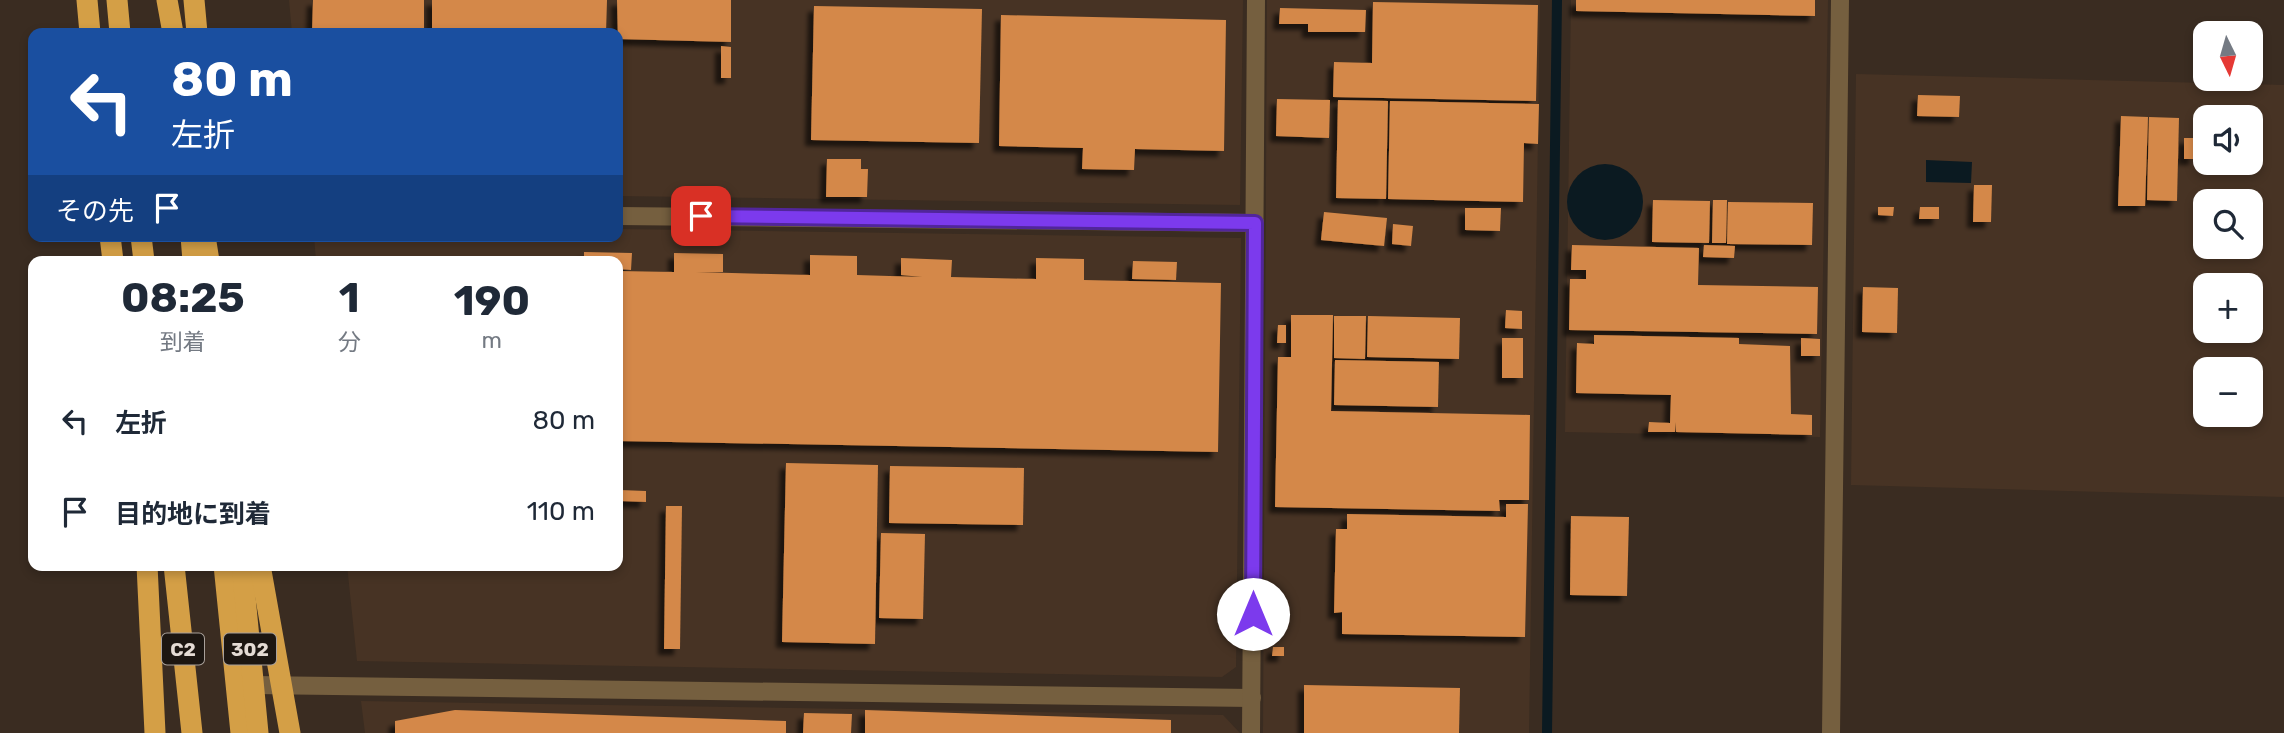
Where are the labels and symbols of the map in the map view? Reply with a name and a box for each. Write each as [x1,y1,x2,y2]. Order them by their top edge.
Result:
north arrow [2193,21,2263,91]
pin [671,186,731,246]
position arrow [1216,577,1290,651]
road number: C2 [162,634,204,664]
road number: 302 [224,634,276,664]

